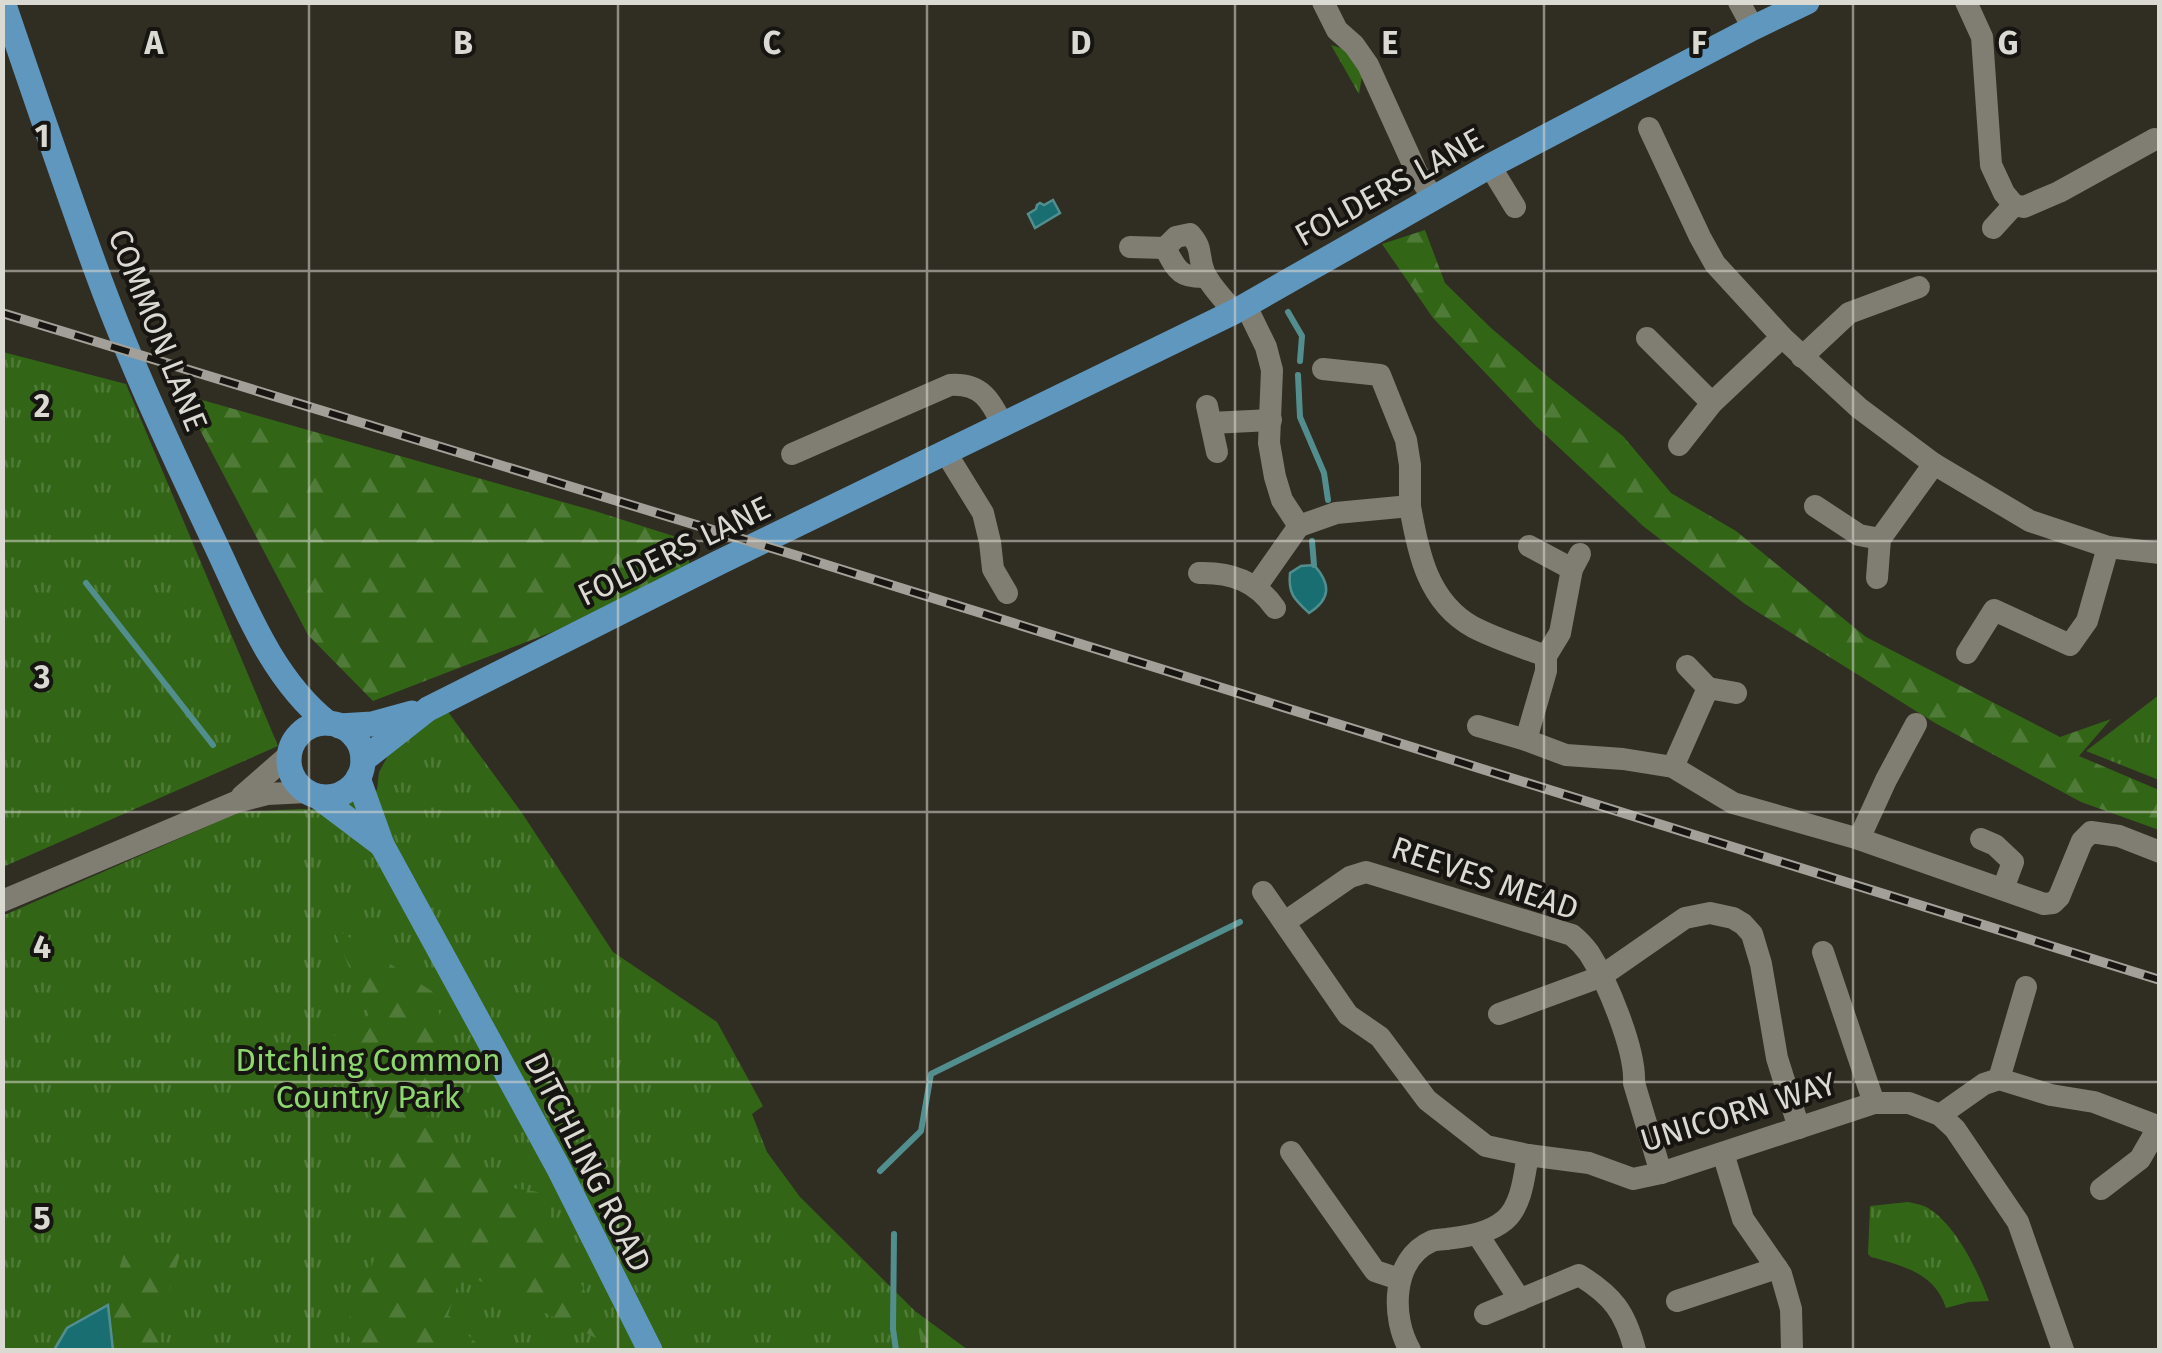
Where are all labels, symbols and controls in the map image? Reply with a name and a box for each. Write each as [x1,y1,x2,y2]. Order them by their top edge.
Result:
text: A [144,24,165,62]
text: B [453,24,473,62]
text: C [763,24,782,62]
text: D [1071,24,1091,62]
text: E [1382,24,1398,62]
text: F [1691,24,1707,62]
text: G [1998,24,2018,62]
text: 1 [35,117,49,155]
street label: FOLDERS LANE [1288,120,1490,254]
street label: COMMON LANE [100,223,216,437]
text: 2 [34,387,50,425]
street label: FOLDERS LANE [572,488,776,614]
text: 3 [33,658,50,696]
street label: REEVES MEAD [1387,828,1583,928]
text: 4 [33,928,51,966]
park label: Ditchling Common Country Park [235,1041,501,1116]
street label: DITCHLING ROAD [516,1046,660,1278]
street label: UNICORN WAY [1636,1064,1841,1160]
text: 5 [33,1199,51,1237]

